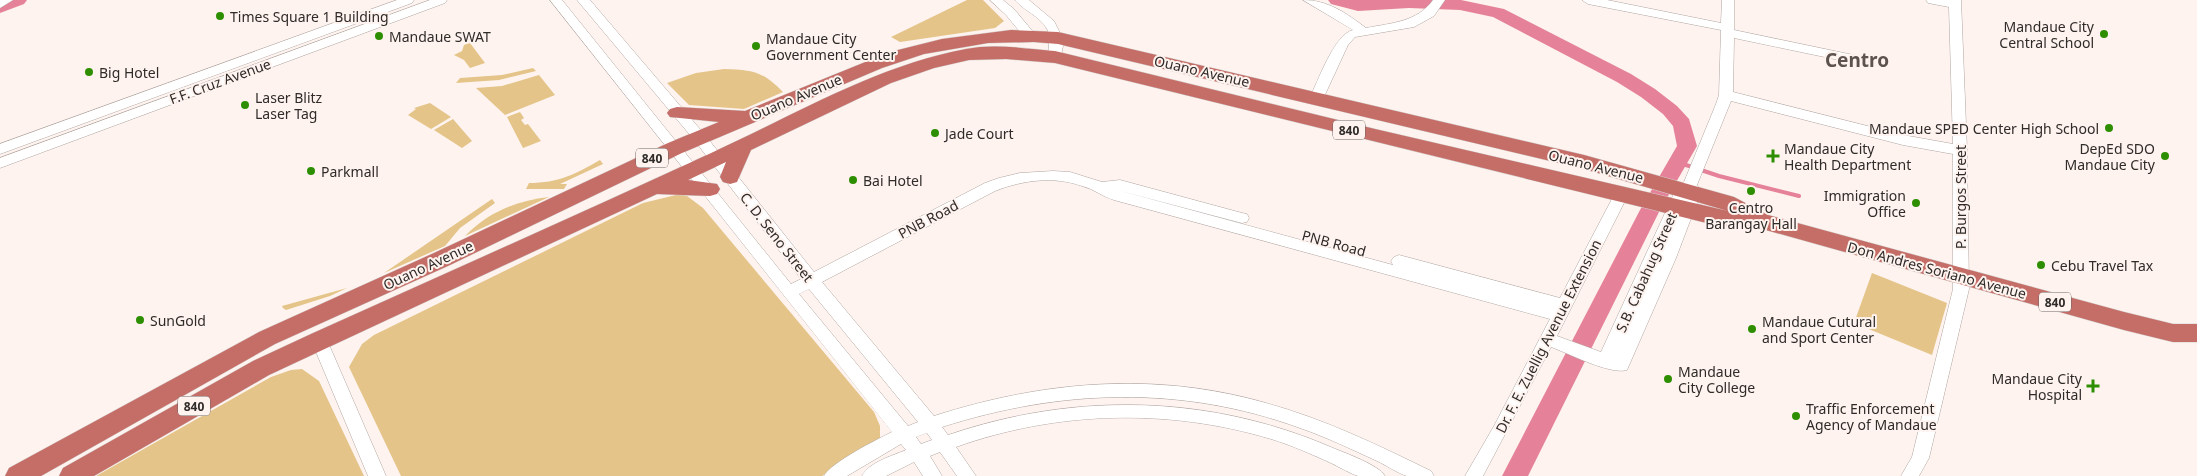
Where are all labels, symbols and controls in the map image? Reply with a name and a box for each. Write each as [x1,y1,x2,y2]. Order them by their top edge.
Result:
place label: Times Square 1 Building [230,7,389,26]
marker: Times Square 1 Building [214,10,226,22]
place label: Mandaue City Central School [1999,17,2095,52]
place label: Mandaue SWAT [389,27,491,46]
marker: Mandaue City Central School [2098,28,2110,40]
place label: Mandaue City Government Center [766,29,897,64]
marker: Mandaue SWAT [373,30,385,42]
marker: Mandaue City Government Center [750,40,762,52]
district label: Centro [1825,47,1889,73]
street label: Ouano Avenue [1152,51,1252,91]
street label: F.F. Cruz Avenue [167,54,273,108]
place label: Big Hotel [99,63,159,82]
marker: Big Hotel [83,66,95,78]
street label: Ouano Avenue [747,69,845,125]
place label: Laser Blitz Laser Tag [255,88,323,123]
marker: Laser Blitz Laser Tag [239,99,251,111]
place label: Mandaue SPED Center High School [1869,119,2099,138]
road number: 840 [1333,120,1365,140]
marker: Mandaue SPED Center High School [2103,122,2115,134]
place label: Jade Court [943,124,1014,143]
marker: Jade Court [929,127,941,139]
place label: Mandaue City Health Department [1784,139,1911,174]
place label: DepEd SDO Mandaue City [2064,139,2156,174]
street label: Ouano Avenue [1546,145,1646,187]
street label: P. Burgos Street [1951,145,1970,249]
road number: 840 [636,148,668,168]
marker: Mandaue City Health Department [1766,149,1780,163]
marker: DepEd SDO Mandaue City [2159,150,2171,162]
place label: Parkmall [321,162,379,181]
marker: Parkmall [305,165,317,177]
place label: Bai Hotel [863,171,923,190]
marker: Bai Hotel [847,174,859,186]
marker: Centro Barangay Hall [1745,185,1757,197]
place label: Immigration Office [1824,186,1906,221]
street label: C. D. Seno Street [736,188,818,286]
street label: PNB Road [895,195,961,243]
marker: Immigration Office [1910,197,1922,209]
place label: Centro Barangay Hall [1705,198,1797,233]
street label: S.B. Cabahug Street [1611,209,1681,335]
street label: PNB Road [1300,225,1368,261]
street label: Ouano Avenue [380,236,476,294]
street label: Dr. F. E. Zuellig Avenue Extension [1491,236,1605,436]
street label: Don Andres Soriano Avenue [1846,237,2029,303]
place label: Cebu Travel Tax [2051,256,2154,275]
marker: Cebu Travel Tax [2035,259,2047,271]
road number: 840 [2039,292,2071,312]
place label: SunGold [150,311,206,330]
place label: Mandaue Cutural and Sport Center [1762,312,1876,347]
marker: SunGold [134,314,146,326]
marker: Mandaue Cutural and Sport Center [1746,323,1758,335]
place label: Mandaue City College [1678,362,1755,397]
place label: Mandaue City Hospital [1991,369,2083,404]
marker: Mandaue City College [1662,373,1674,385]
marker: Mandaue City Hospital [2086,379,2100,393]
road number: 840 [178,396,210,416]
place label: Traffic Enforcement Agency of Mandaue [1806,399,1937,434]
marker: Traffic Enforcement Agency of Mandaue [1790,410,1802,422]

